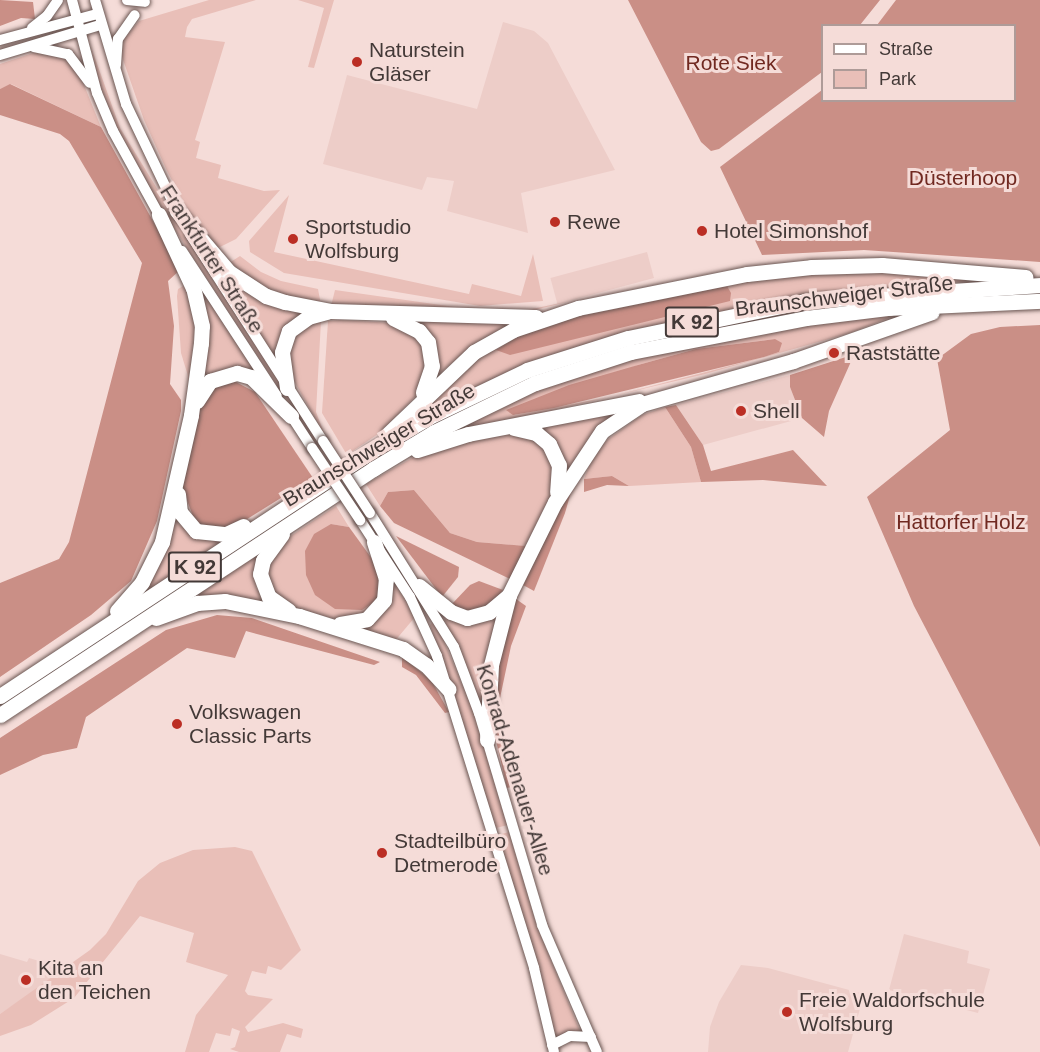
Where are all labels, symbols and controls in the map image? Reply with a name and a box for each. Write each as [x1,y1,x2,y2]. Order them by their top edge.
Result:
legend [821,24,1016,102]
place label: Naturstein Gläser [369,37,465,87]
text: Straße [879,39,933,59]
park label: Rote Siek [685,50,777,76]
marker: Naturstein Gläser [350,55,364,69]
text: Park [879,69,916,89]
park label: Düsterhoop [909,165,1017,191]
street label: Frankfurter Straße [155,180,269,338]
place label: Rewe [567,209,621,235]
place label: Sportstudio Wolfsburg [305,214,411,264]
marker: Rewe [548,215,562,229]
place label: Hotel Simonshof [714,218,868,244]
marker: Hotel Simonshof [695,224,709,238]
marker: Sportstudio Wolfsburg [286,232,300,246]
street label: Braunschweiger Straße [734,270,954,322]
road number: K 92 [664,305,720,339]
place label: Raststätte [846,340,941,366]
marker: Raststätte [827,346,841,360]
street label: Braunschweiger Straße [278,378,480,512]
place label: Shell [753,398,800,424]
marker: Shell [734,404,748,418]
park label: Hattorfer Holz [896,509,1026,535]
road number: K 92 [166,550,224,584]
street label: Konrad-Adenauer-Allee [471,661,559,879]
place label: Volkswagen Classic Parts [189,699,312,749]
marker: Volkswagen Classic Parts [170,717,184,731]
place label: Stadteilbüro Detmerode [394,828,506,878]
marker: Stadteilbüro Detmerode [375,846,389,860]
place label: Kita an den Teichen [38,955,151,1005]
marker: Kita an den Teichen [19,973,33,987]
place label: Freie Waldorfschule Wolfsburg [799,987,985,1037]
marker: Freie Waldorfschule Wolfsburg [780,1005,794,1019]

